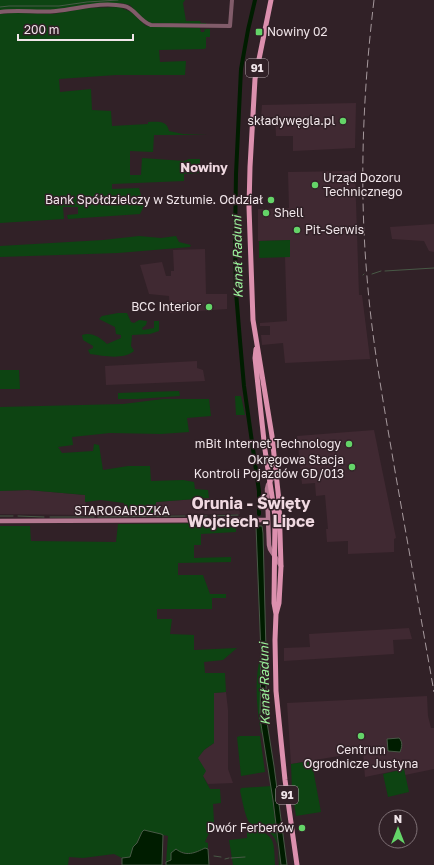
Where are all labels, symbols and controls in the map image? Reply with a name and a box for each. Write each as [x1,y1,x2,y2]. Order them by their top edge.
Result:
scale bar [18,16,133,42]
text: 200 m [24,22,59,37]
place label: Nowiny 02 [267,24,327,39]
marker: Nowiny 02 [254,27,264,37]
road number: 91 [246,59,268,77]
place label: składywęgla.pl [248,113,335,128]
marker: składywęgla.pl [338,116,348,126]
district label: Nowiny [180,159,228,175]
place label: Urząd Dozoru Technicznego [323,170,402,199]
marker: Urząd Dozoru Technicznego [310,180,320,190]
place label: Bank Spółdzielczy w Sztumie. Oddział [45,192,263,207]
marker: Bank Spółdzielczy w Sztumie. Oddział [266,195,276,205]
place label: Shell [274,205,304,220]
marker: Shell [261,208,271,218]
water label: Kanał Raduni [228,214,246,298]
place label: Pit-Serwis [305,222,364,237]
marker: Pit-Serwis [292,225,302,235]
place label: BCC Interior [131,299,201,314]
marker: BCC Interior [204,302,214,312]
place label: mBit Internet Technology [195,436,341,451]
marker: mBit Internet Technology [344,439,354,449]
place label: Okręgowa Stacja Kontroli Pojazdów GD/013 [194,452,344,481]
marker: Okręgowa Stacja Kontroli Pojazdów GD/013 [347,462,357,472]
district label: Orunia - Święty Wojciech - Lipce [187,493,315,531]
street label: STAROGARDZKA [74,503,170,518]
water label: Kanał Raduni [255,641,273,725]
marker: Centrum Ogrodnicze Justyna [356,731,366,741]
place label: Centrum Ogrodnicze Justyna [304,742,418,771]
road number: 91 [276,786,298,804]
north arrow [378,809,418,849]
text: N [394,812,402,825]
place label: Dwór Ferberów [207,820,294,835]
marker: Dwór Ferberów [297,823,307,833]

